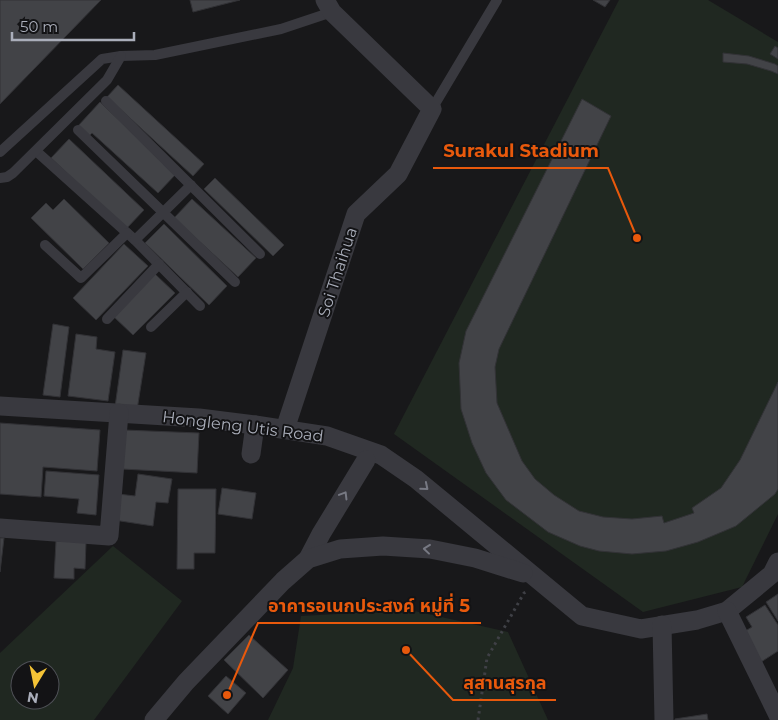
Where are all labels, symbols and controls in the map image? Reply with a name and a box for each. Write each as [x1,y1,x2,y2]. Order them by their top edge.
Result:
scale bar [12,10,135,42]
text: 50 m [20,17,58,36]
callout: Surakul Stadium [433,135,608,168]
text: Surakul Stadium [443,140,599,162]
street label: Soi Thaihua [314,225,361,319]
street label: Hongleng Utis Road [161,407,325,446]
one-way arrow [420,481,429,490]
one-way arrow [338,492,348,501]
one-way arrow [423,544,431,555]
callout: อาคารอเนกประสงค์ หมู่ที่ 5 [258,590,481,623]
text: อาคารอเนกประสงค์ หมู่ที่ 5 [268,593,470,617]
north arrow [10,660,60,710]
callout: สุสานสุรกุล [453,667,556,700]
text: สุสานสุรกุล [463,672,547,694]
text: N [26,688,40,708]

